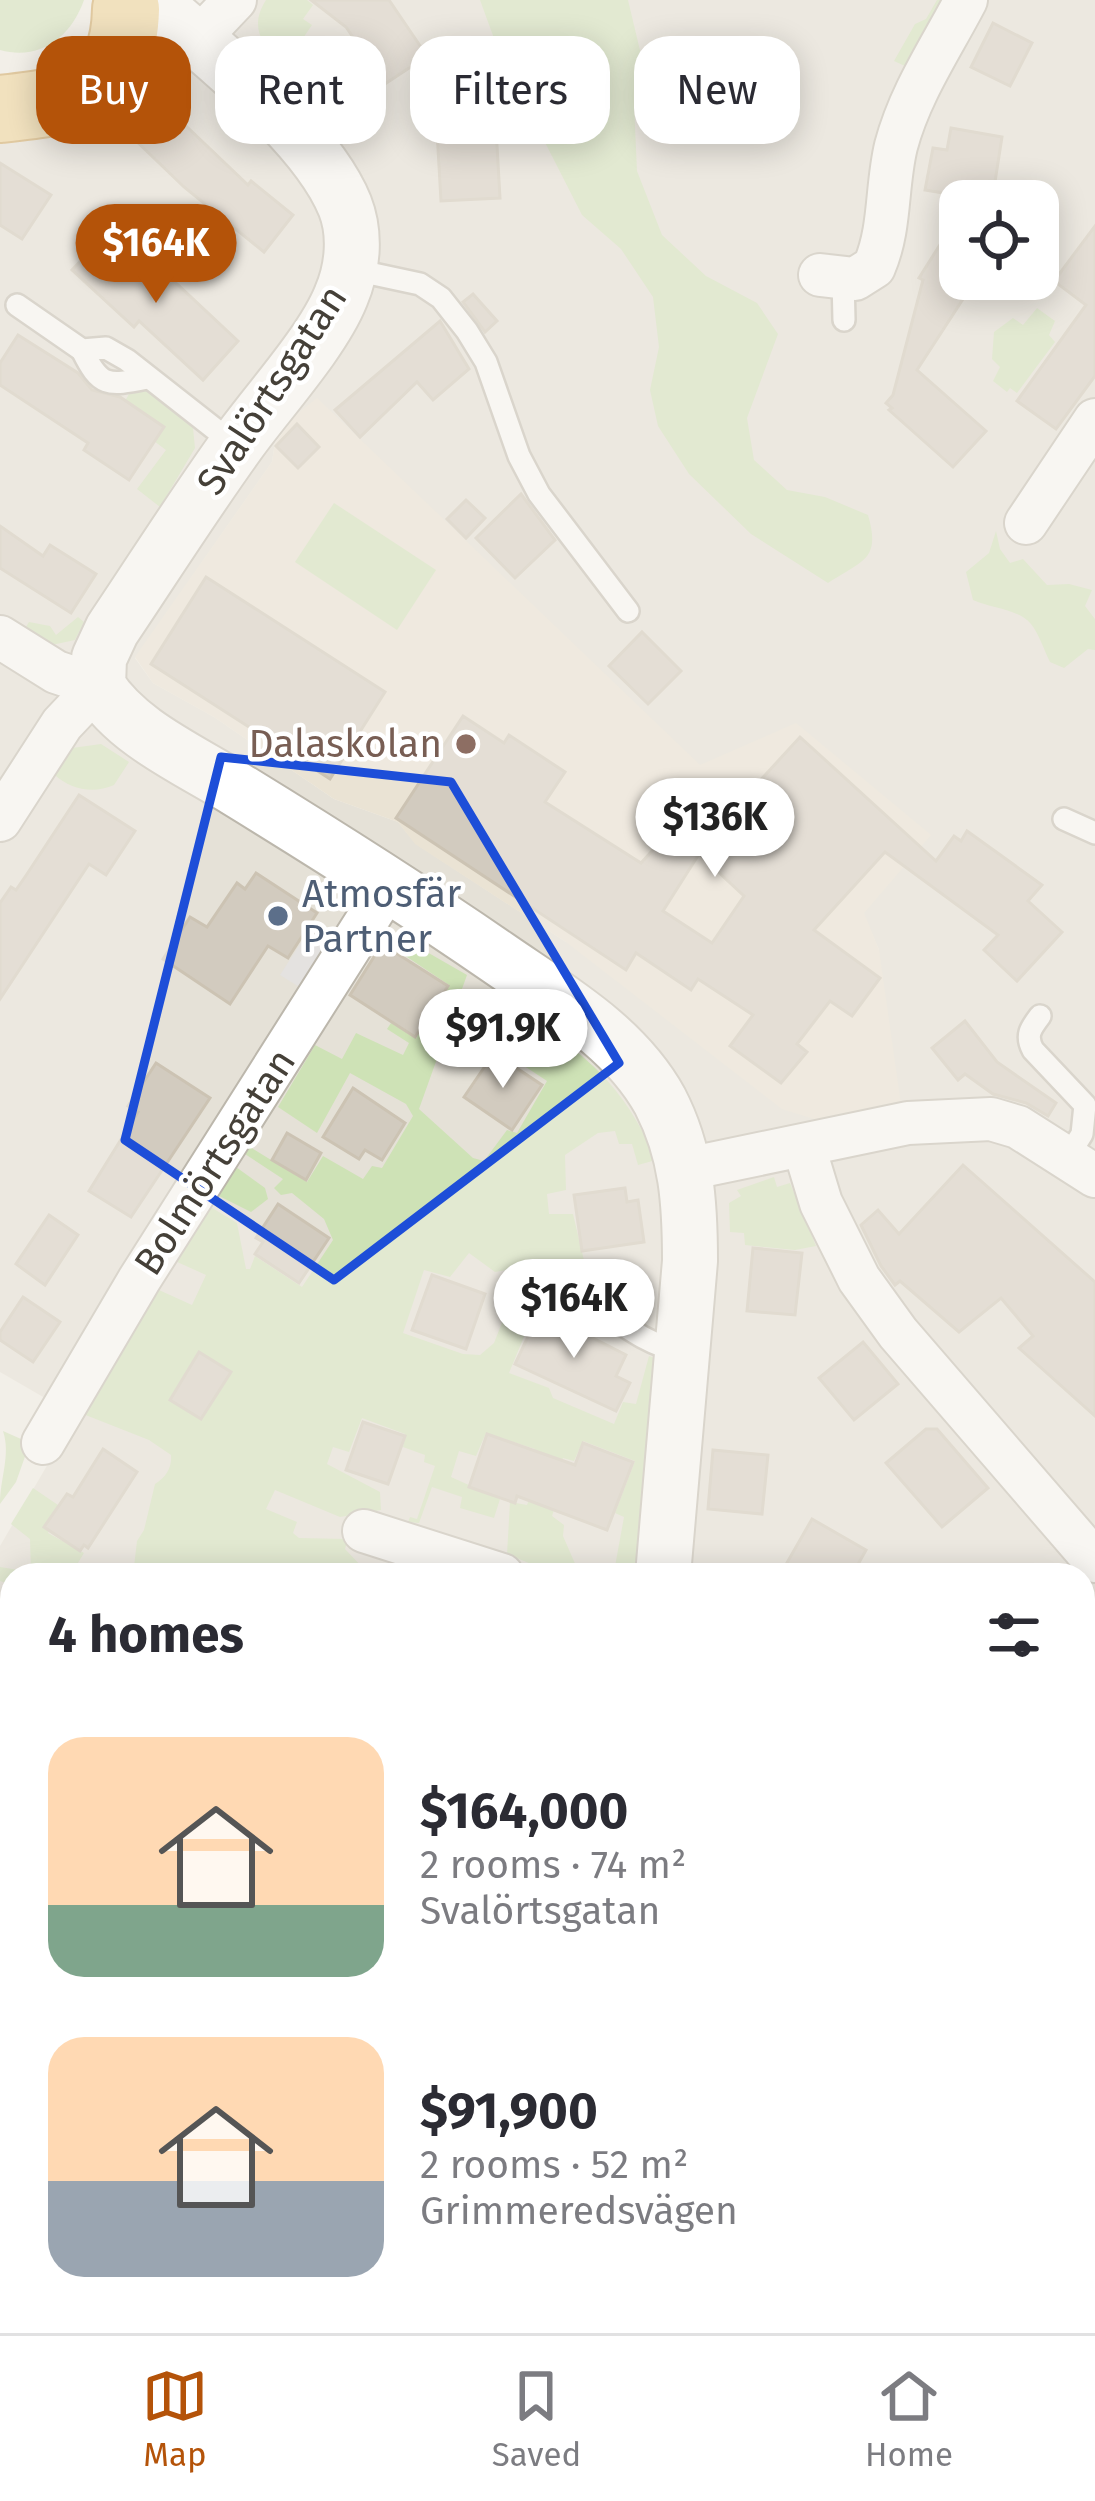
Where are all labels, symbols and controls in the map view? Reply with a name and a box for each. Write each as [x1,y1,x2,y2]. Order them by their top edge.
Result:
chip: Buy [36,36,191,144]
chip: Rent [215,36,386,144]
chip: Filters [410,36,610,144]
chip: New [634,36,800,144]
map controls [939,180,1059,300]
button: locate [939,180,1059,300]
pin: $164K [72,204,240,306]
text: $164K [103,220,209,266]
street label: Svalörtsgatan [187,277,357,503]
place label: Dalaskolan [248,721,442,767]
marker: Dalaskolan [453,731,479,757]
pin: $136K [631,778,799,880]
text: $136K [662,794,768,840]
place label: Atmosfär Partner [302,871,461,962]
marker: Atmosfär Partner [265,903,291,929]
pin: $91.9K [405,989,601,1091]
text: $91.9K [446,1005,560,1051]
street label: Bolmörtsgatan [125,1040,305,1284]
pin: $164K [490,1259,658,1361]
text: $164K [521,1275,627,1321]
icon: filters [981,1602,1047,1668]
text: 4 homes [48,1604,244,1666]
text: $164,000 [420,1780,628,1842]
icon: home [144,1785,288,1929]
text: 2 rooms · 74 m² [420,1842,686,1888]
text: Svalörtsgatan [420,1888,660,1934]
text: $91,900 [420,2080,598,2142]
icon: home [144,2085,288,2229]
text: 2 rooms · 52 m² [420,2142,688,2188]
text: Grimmeredsvägen [420,2188,738,2234]
tab: Map [142,2363,208,2475]
tab: Saved [492,2363,581,2475]
tab: Home [865,2363,953,2475]

